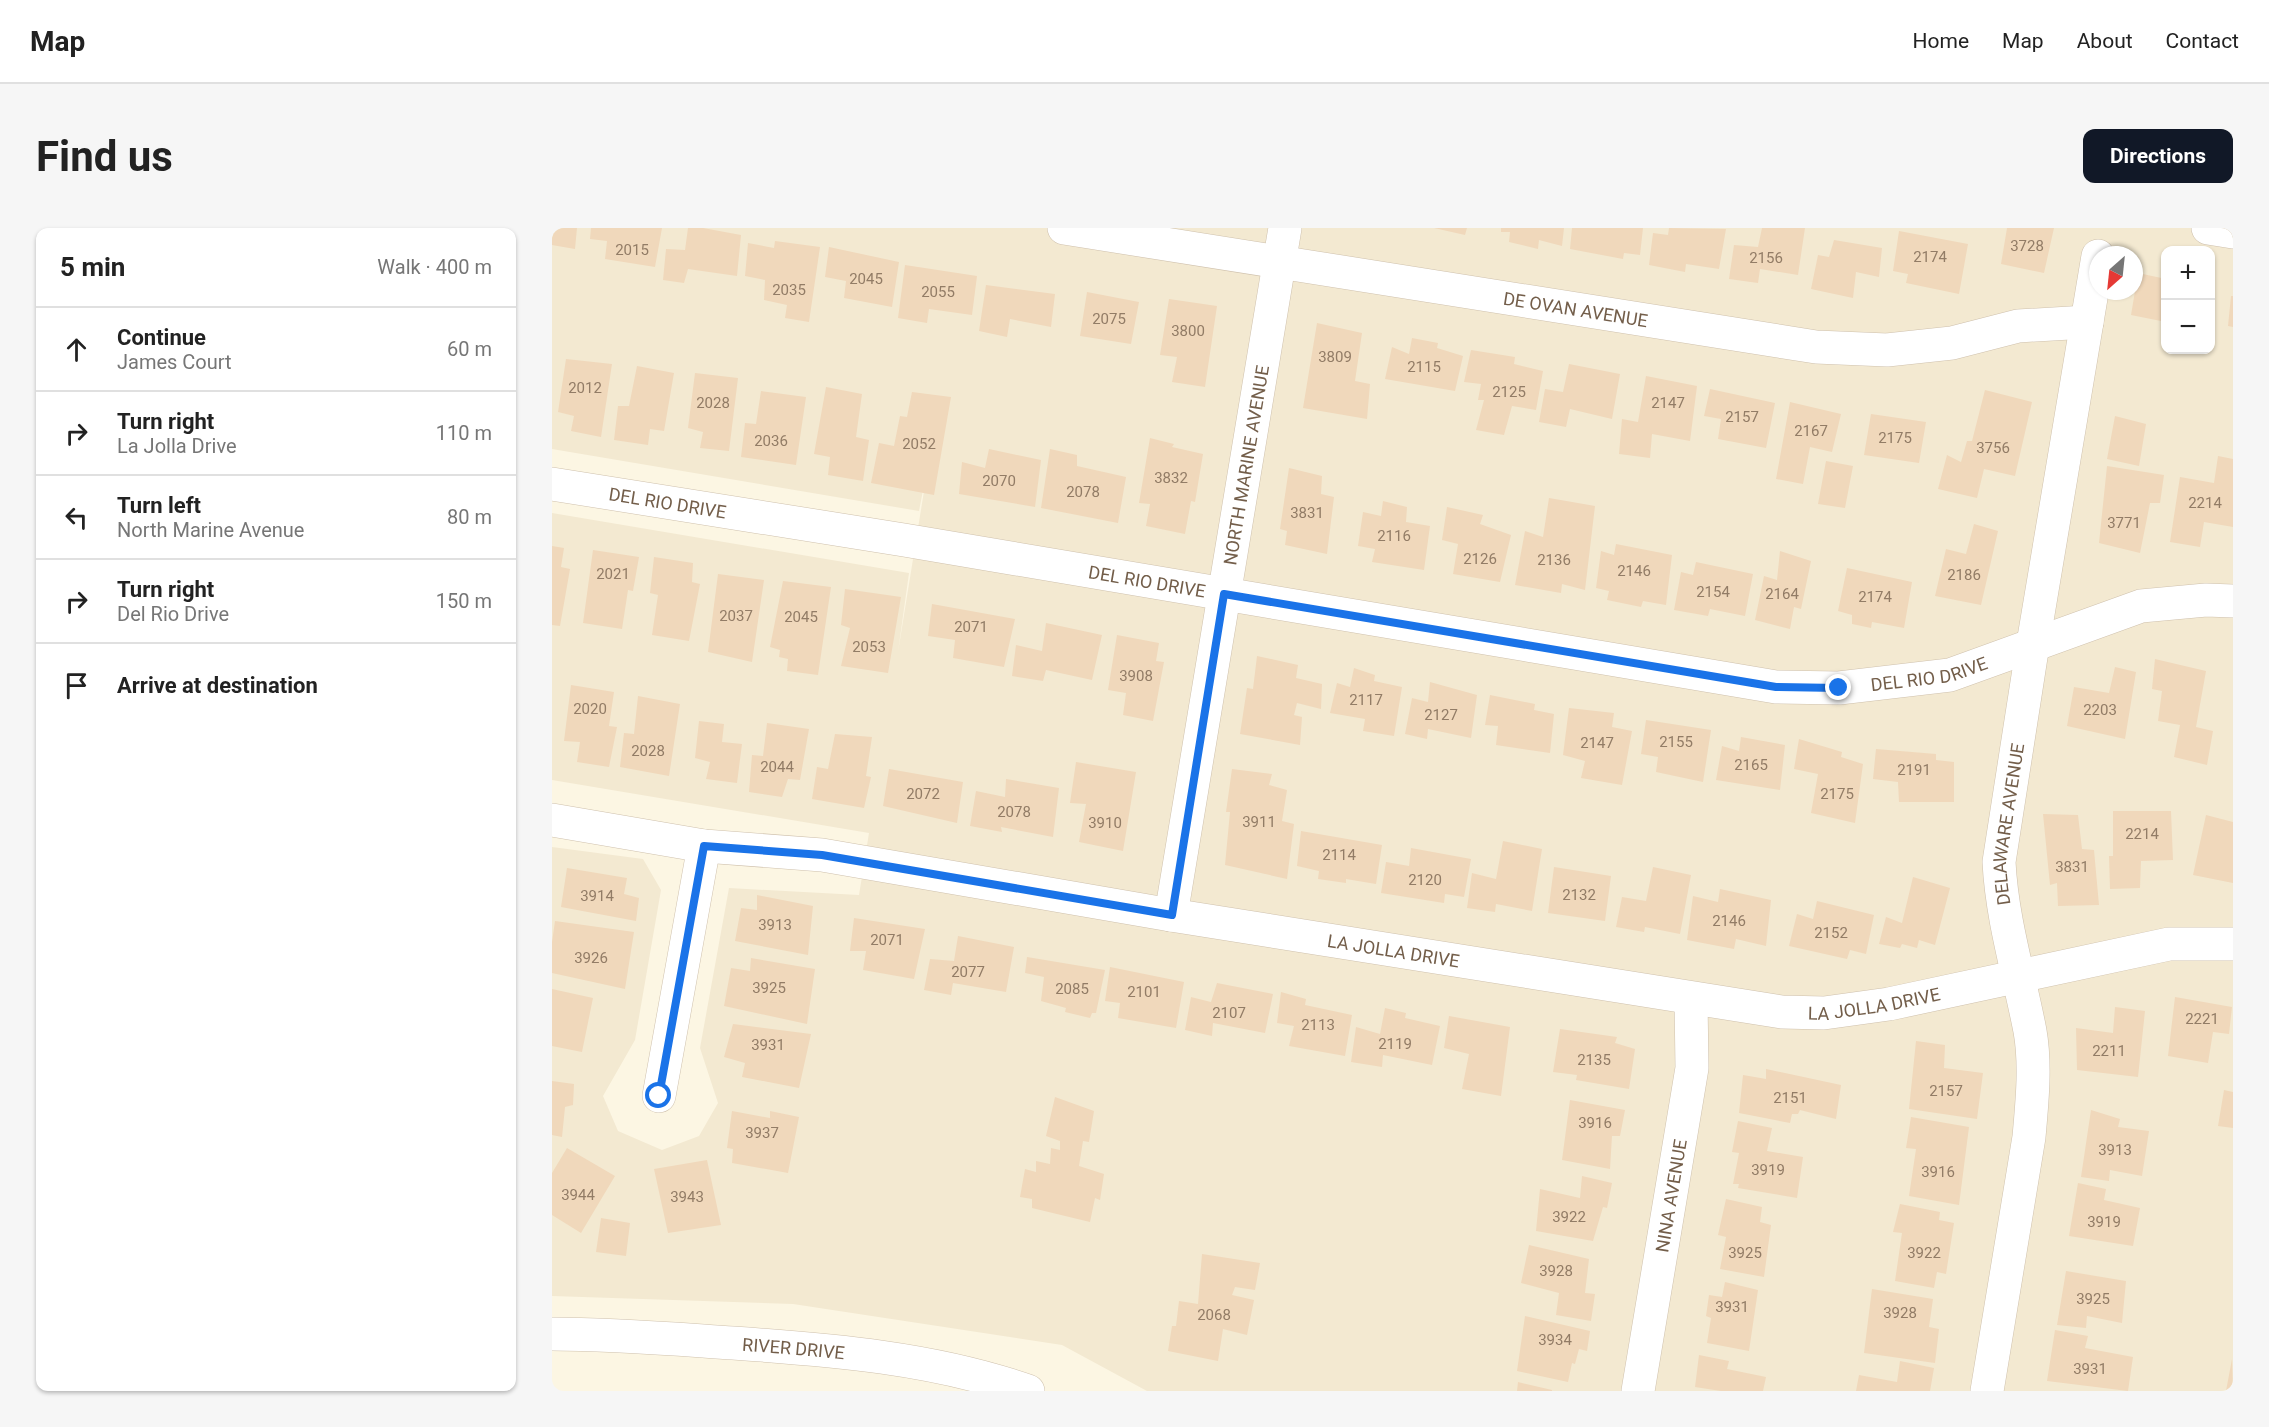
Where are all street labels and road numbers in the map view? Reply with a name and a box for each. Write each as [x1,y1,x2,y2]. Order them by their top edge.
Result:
street label: DE OVAN AVENUE [1502,287,1649,331]
street label: NORTH MARINE AVENUE [1219,364,1273,567]
street label: DEL RIO DRIVE [607,483,728,522]
street label: DEL RIO DRIVE [1087,561,1207,601]
street label: DEL RIO DRIVE [1870,652,1990,695]
street label: DELAWARE AVENUE [1988,742,2028,907]
street label: LA JOLLA DRIVE [1326,929,1461,971]
street label: LA JOLLA DRIVE [1808,983,1942,1024]
street label: NINA AVENUE [1651,1138,1690,1254]
street label: RIVER DRIVE [742,1333,846,1363]

